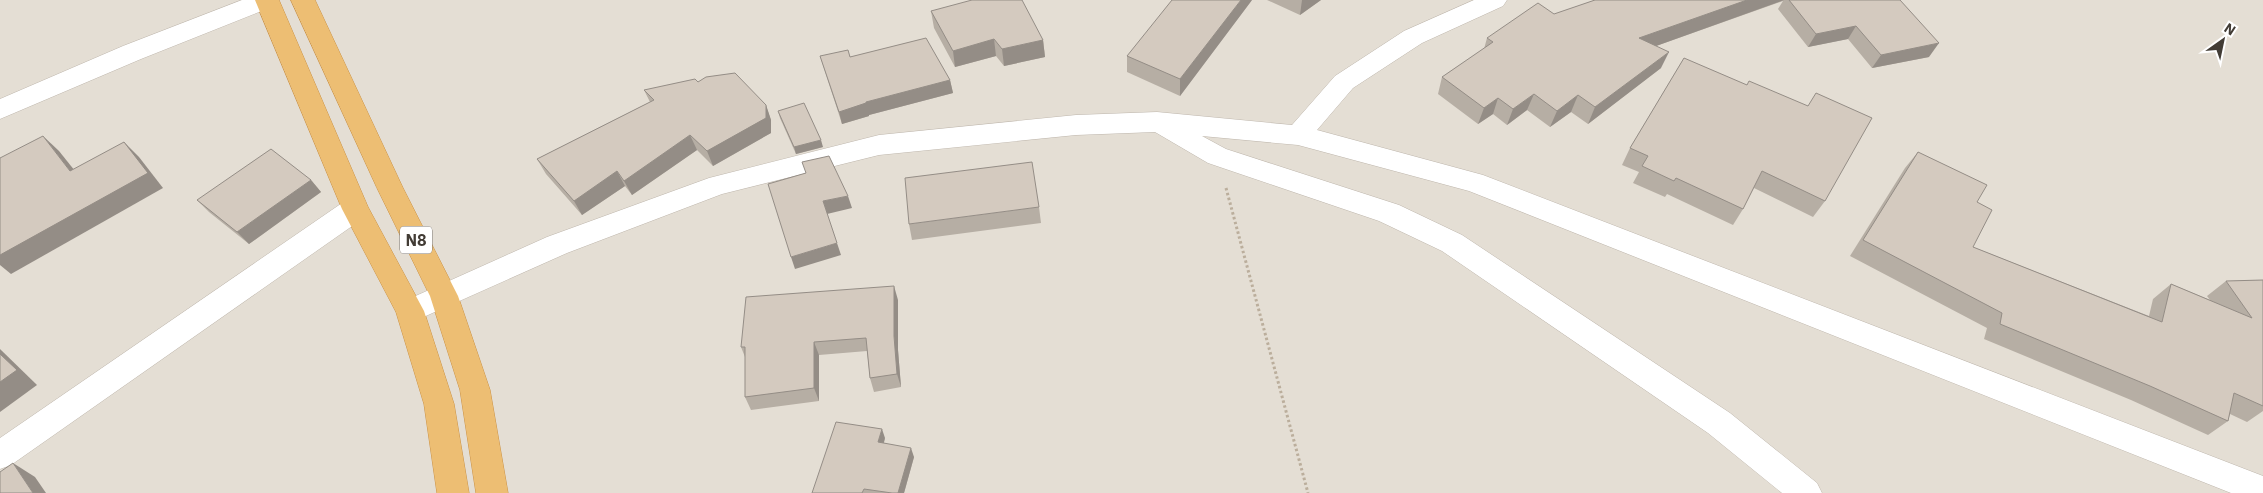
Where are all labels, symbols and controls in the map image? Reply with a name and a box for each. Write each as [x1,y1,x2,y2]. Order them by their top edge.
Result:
north arrow [2198,15,2248,65]
text: N [2221,19,2239,39]
road number: N8 [400,226,432,254]

